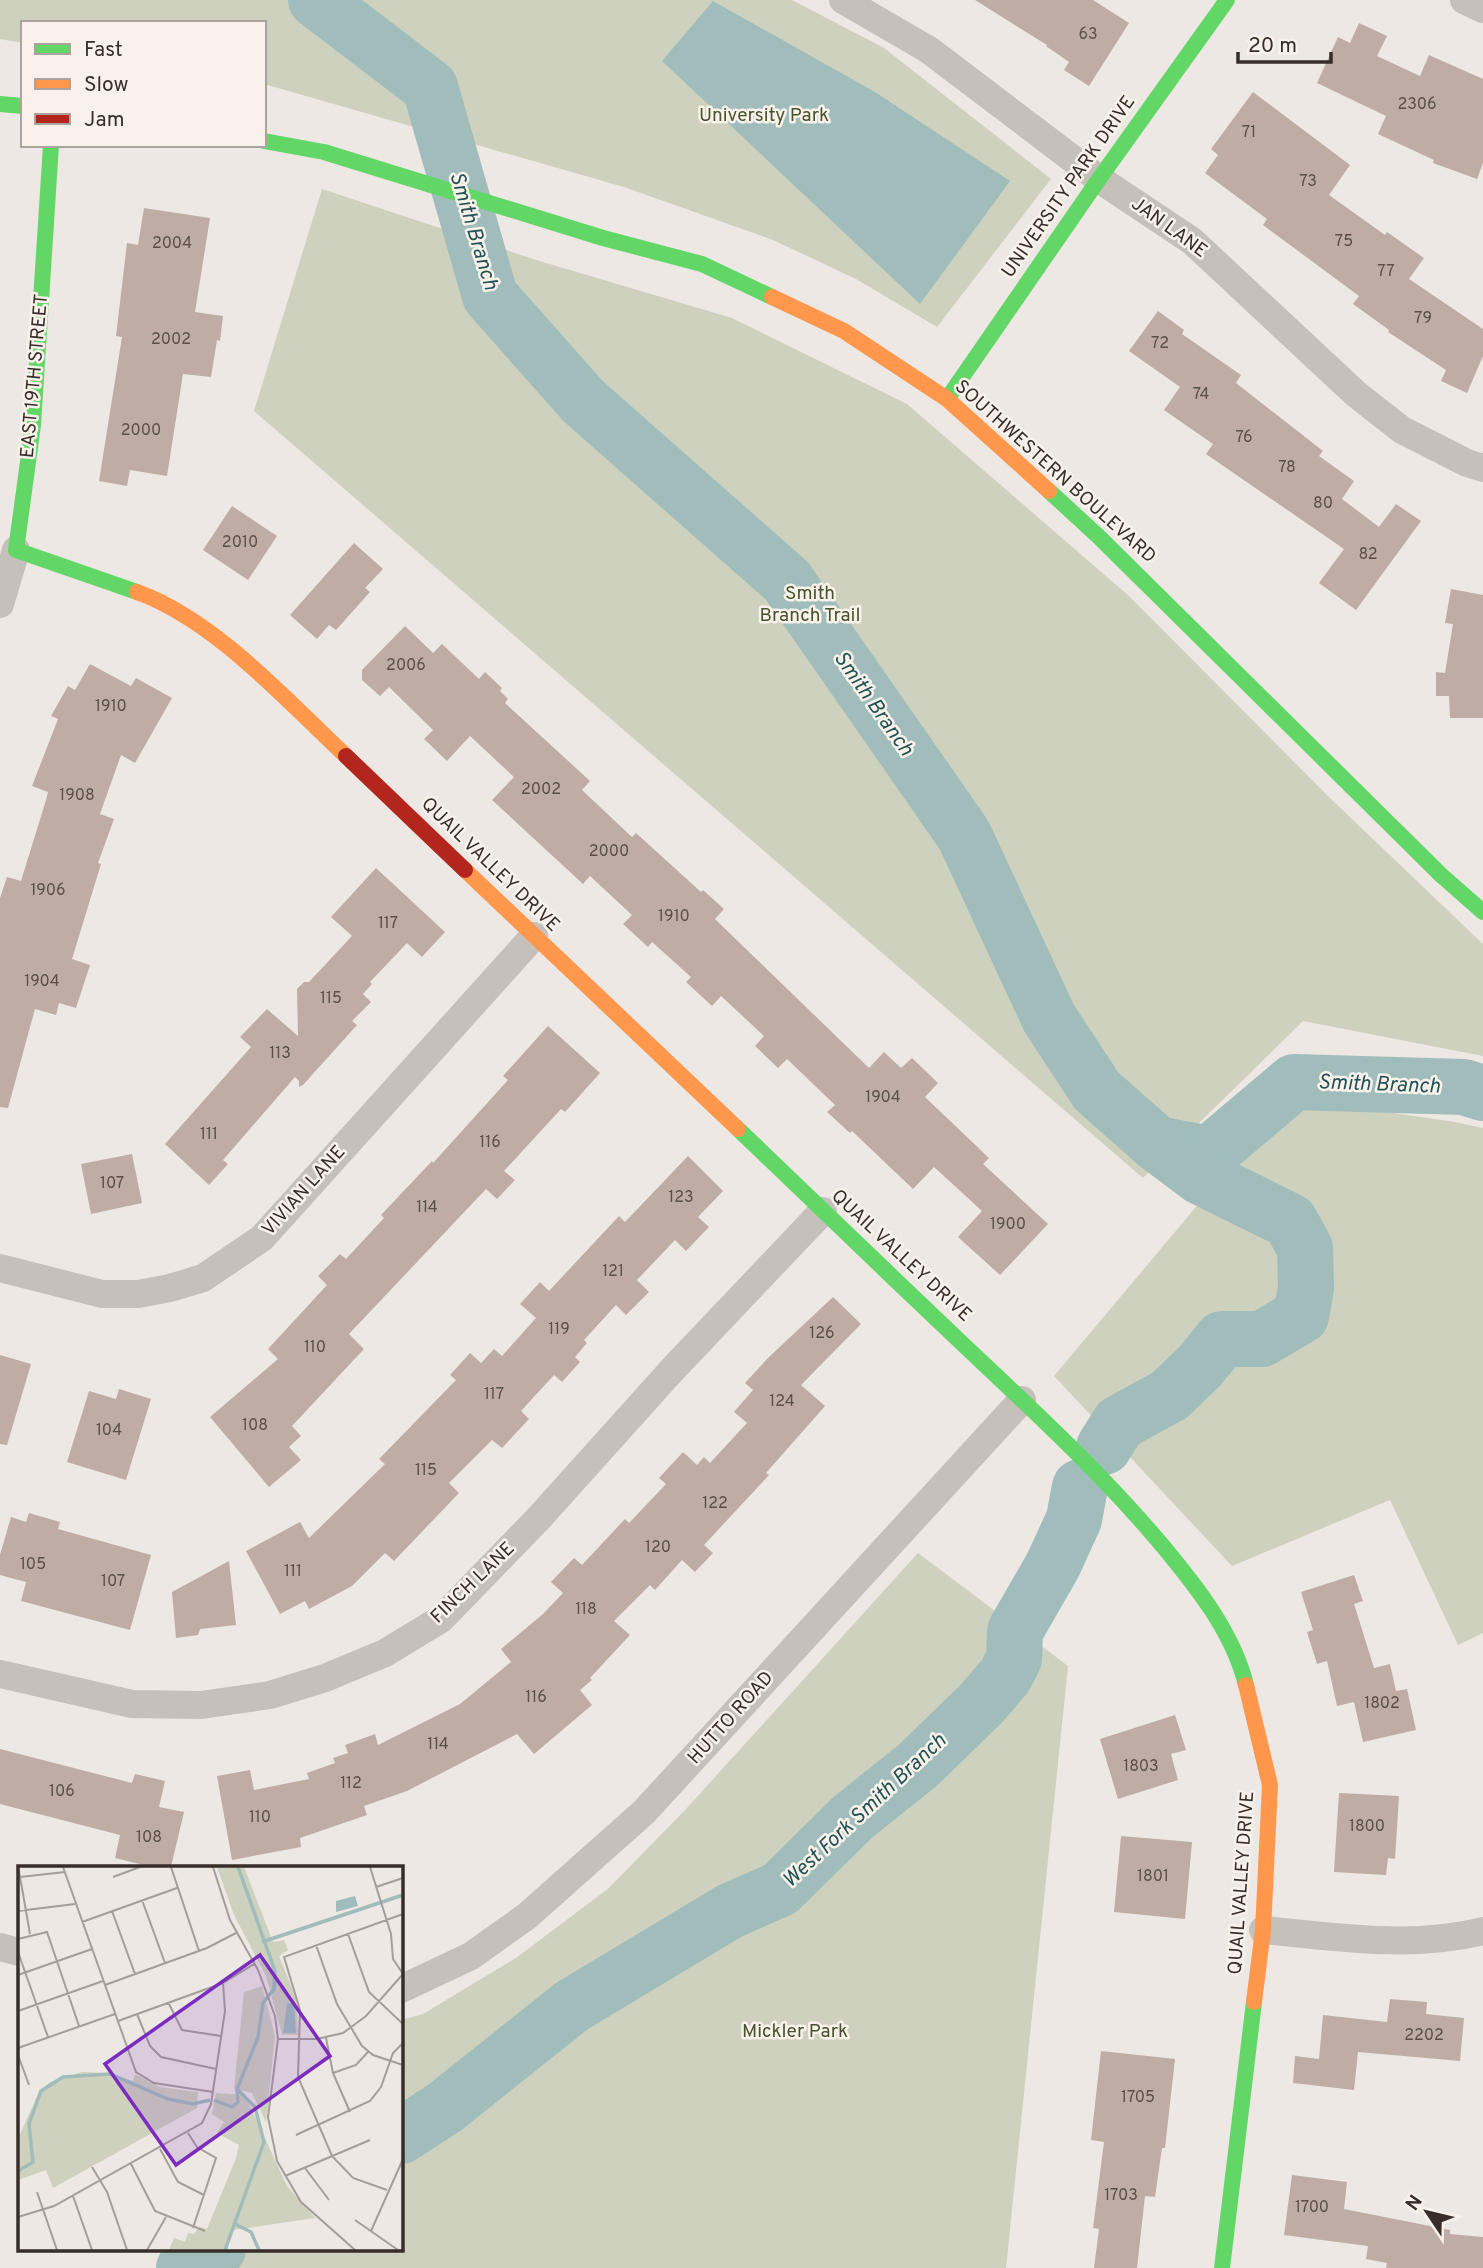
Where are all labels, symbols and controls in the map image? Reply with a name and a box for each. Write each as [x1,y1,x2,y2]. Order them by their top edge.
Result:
legend [21,21,266,147]
scale bar [1238,21,1331,65]
house number: 63 [1078,25,1098,45]
text: 20 m [1248,33,1297,60]
text: Fast [84,37,123,64]
text: Slow [84,72,129,99]
street label: UNIVERSITY PARK DRIVE [997,91,1141,283]
house number: 2306 [1397,95,1437,115]
park label: University Park [699,104,829,128]
text: Jam [84,107,125,134]
house number: 71 [1242,123,1256,143]
water label: Smith Branch [442,169,504,294]
house number: 73 [1299,172,1317,192]
street label: JAN LANE [1126,192,1212,264]
house number: 75 [1335,232,1353,252]
house number: 2004 [152,234,192,254]
house number: 77 [1377,262,1395,282]
street label: EAST 19TH STREET [16,293,54,459]
house number: 79 [1414,309,1432,329]
house number: 2002 [151,330,191,350]
house number: 72 [1151,334,1169,354]
street label: SOUTHWESTERN BOULEVARD [949,375,1161,569]
house number: 74 [1193,385,1209,405]
house number: 2000 [121,421,161,441]
house number: 76 [1235,428,1253,448]
house number: 78 [1278,458,1296,478]
house number: 80 [1313,494,1333,514]
house number: 2010 [222,533,258,553]
house number: 82 [1358,545,1378,565]
park label: Smith Branch Trail [760,582,860,628]
water label: Smith Branch [827,646,919,762]
house number: 2006 [386,656,426,676]
house number: 1910 [95,697,127,717]
house number: 2002 [521,780,561,800]
house number: 1908 [59,786,95,806]
street label: QUAIL VALLEY DRIVE [416,793,564,937]
house number: 2000 [589,842,629,862]
house number: 1906 [30,881,66,901]
house number: 1910 [658,907,690,927]
house number: 117 [378,914,398,934]
house number: 1904 [24,972,60,992]
house number: 115 [320,989,342,1009]
house number: 113 [269,1044,291,1064]
water label: Smith Branch [1317,1069,1441,1101]
house number: 1904 [865,1088,901,1108]
house number: 111 [200,1125,218,1145]
house number: 116 [479,1133,501,1153]
street label: VIVIAN LANE [257,1141,351,1241]
house number: 107 [100,1174,124,1194]
street label: QUAIL VALLEY DRIVE [826,1185,976,1327]
house number: 123 [668,1188,694,1208]
house number: 114 [416,1198,438,1218]
house number: 1900 [990,1215,1026,1235]
house number: 121 [602,1262,624,1282]
house number: 119 [548,1320,570,1340]
house number: 126 [809,1324,835,1344]
house number: 110 [304,1338,326,1358]
house number: 117 [484,1385,504,1405]
house number: 124 [769,1392,795,1412]
house number: 108 [242,1416,268,1436]
house number: 104 [96,1421,122,1441]
house number: 115 [415,1461,437,1481]
house number: 122 [702,1494,728,1514]
street label: FINCH LANE [426,1537,520,1629]
house number: 120 [645,1538,671,1558]
house number: 105 [20,1555,46,1575]
house number: 111 [284,1562,302,1582]
house number: 107 [101,1572,125,1592]
house number: 118 [575,1600,597,1620]
street label: HUTTO ROAD [683,1666,779,1770]
house number: 116 [525,1688,547,1708]
house number: 1802 [1364,1694,1400,1714]
water label: West Fork Smith Branch [777,1728,953,1894]
house number: 114 [427,1735,449,1755]
house number: 1803 [1123,1757,1159,1777]
house number: 112 [340,1774,362,1794]
house number: 106 [49,1782,75,1802]
street label: QUAIL VALLEY DRIVE [1224,1791,1260,1975]
house number: 110 [249,1808,271,1828]
house number: 1800 [1349,1817,1385,1837]
house number: 108 [136,1828,162,1848]
inset map [18,1866,402,2250]
house number: 1801 [1137,1867,1169,1887]
park label: Mickler Park [742,2020,848,2044]
house number: 2202 [1404,2026,1444,2046]
house number: 1705 [1121,2088,1155,2108]
north arrow [1392,2177,1462,2247]
house number: 1703 [1104,2186,1138,2206]
text: N [1401,2191,1428,2216]
house number: 1700 [1295,2198,1329,2218]

